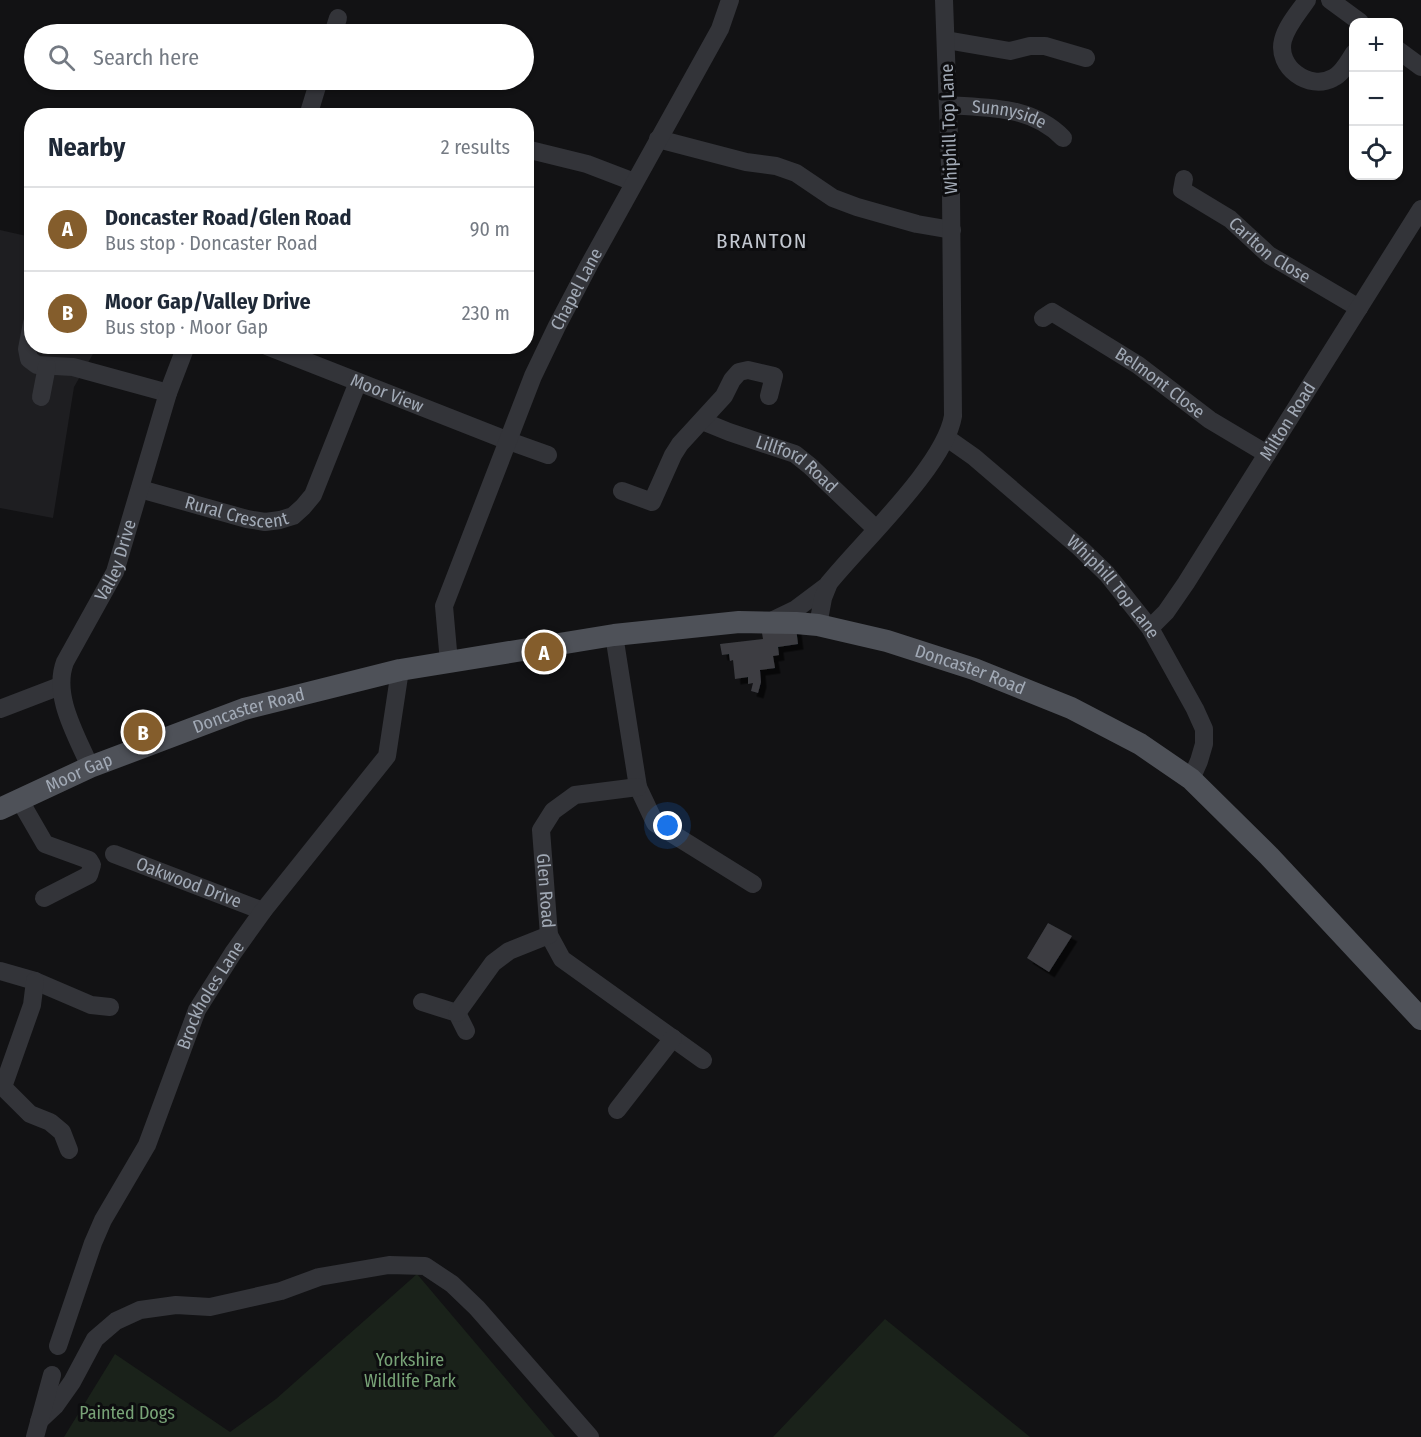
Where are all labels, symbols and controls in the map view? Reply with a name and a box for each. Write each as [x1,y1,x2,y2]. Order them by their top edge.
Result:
map controls [1349,18,1403,180]
button: + [1349,18,1403,72]
search box [24,24,534,90]
icon: search [45,41,78,74]
text: Search here [93,44,199,71]
street label: Whiphill Top Lane [936,63,962,195]
button: − [1349,72,1403,126]
street label: Sunnyside [971,95,1050,133]
button: locate [1349,126,1403,180]
text: Nearby [48,132,125,163]
text: 2 results [441,135,510,159]
text: Doncaster Road/Glen Road [105,204,351,231]
street label: Carlton Close [1224,212,1315,288]
text: A [62,217,73,241]
text: 90 m [470,217,510,241]
district label: BRANTON [716,228,808,254]
text: Bus stop · Doncaster Road [105,231,318,255]
street label: Chapel Lane [546,244,607,334]
text: Moor Gap/Valley Drive [105,288,311,315]
text: B [62,301,73,325]
text: 230 m [462,301,510,325]
text: Bus stop · Moor Gap [105,315,268,339]
street label: Belmont Close [1111,343,1209,423]
street label: Moor View [347,369,427,418]
street label: Milton Road [1255,378,1320,464]
street label: Lillford Road [753,431,842,497]
street label: Rural Crescent [183,491,291,533]
street label: Valley Drive [90,517,141,605]
street label: Whiphill Top Lane [1062,530,1165,642]
pin: A [524,630,564,674]
street label: Doncaster Road [912,640,1029,699]
street label: Doncaster Road [190,683,307,738]
pin: B [124,710,162,754]
street label: Moor Gap [42,749,116,797]
your location [653,811,682,840]
street label: Oakwood Drive [133,852,245,913]
street label: Glen Road [532,852,559,929]
street label: Brockholes Lane [172,937,249,1052]
park label: Yorkshire Wildlife Park [364,1349,457,1392]
park label: Painted Dogs [79,1402,175,1424]

